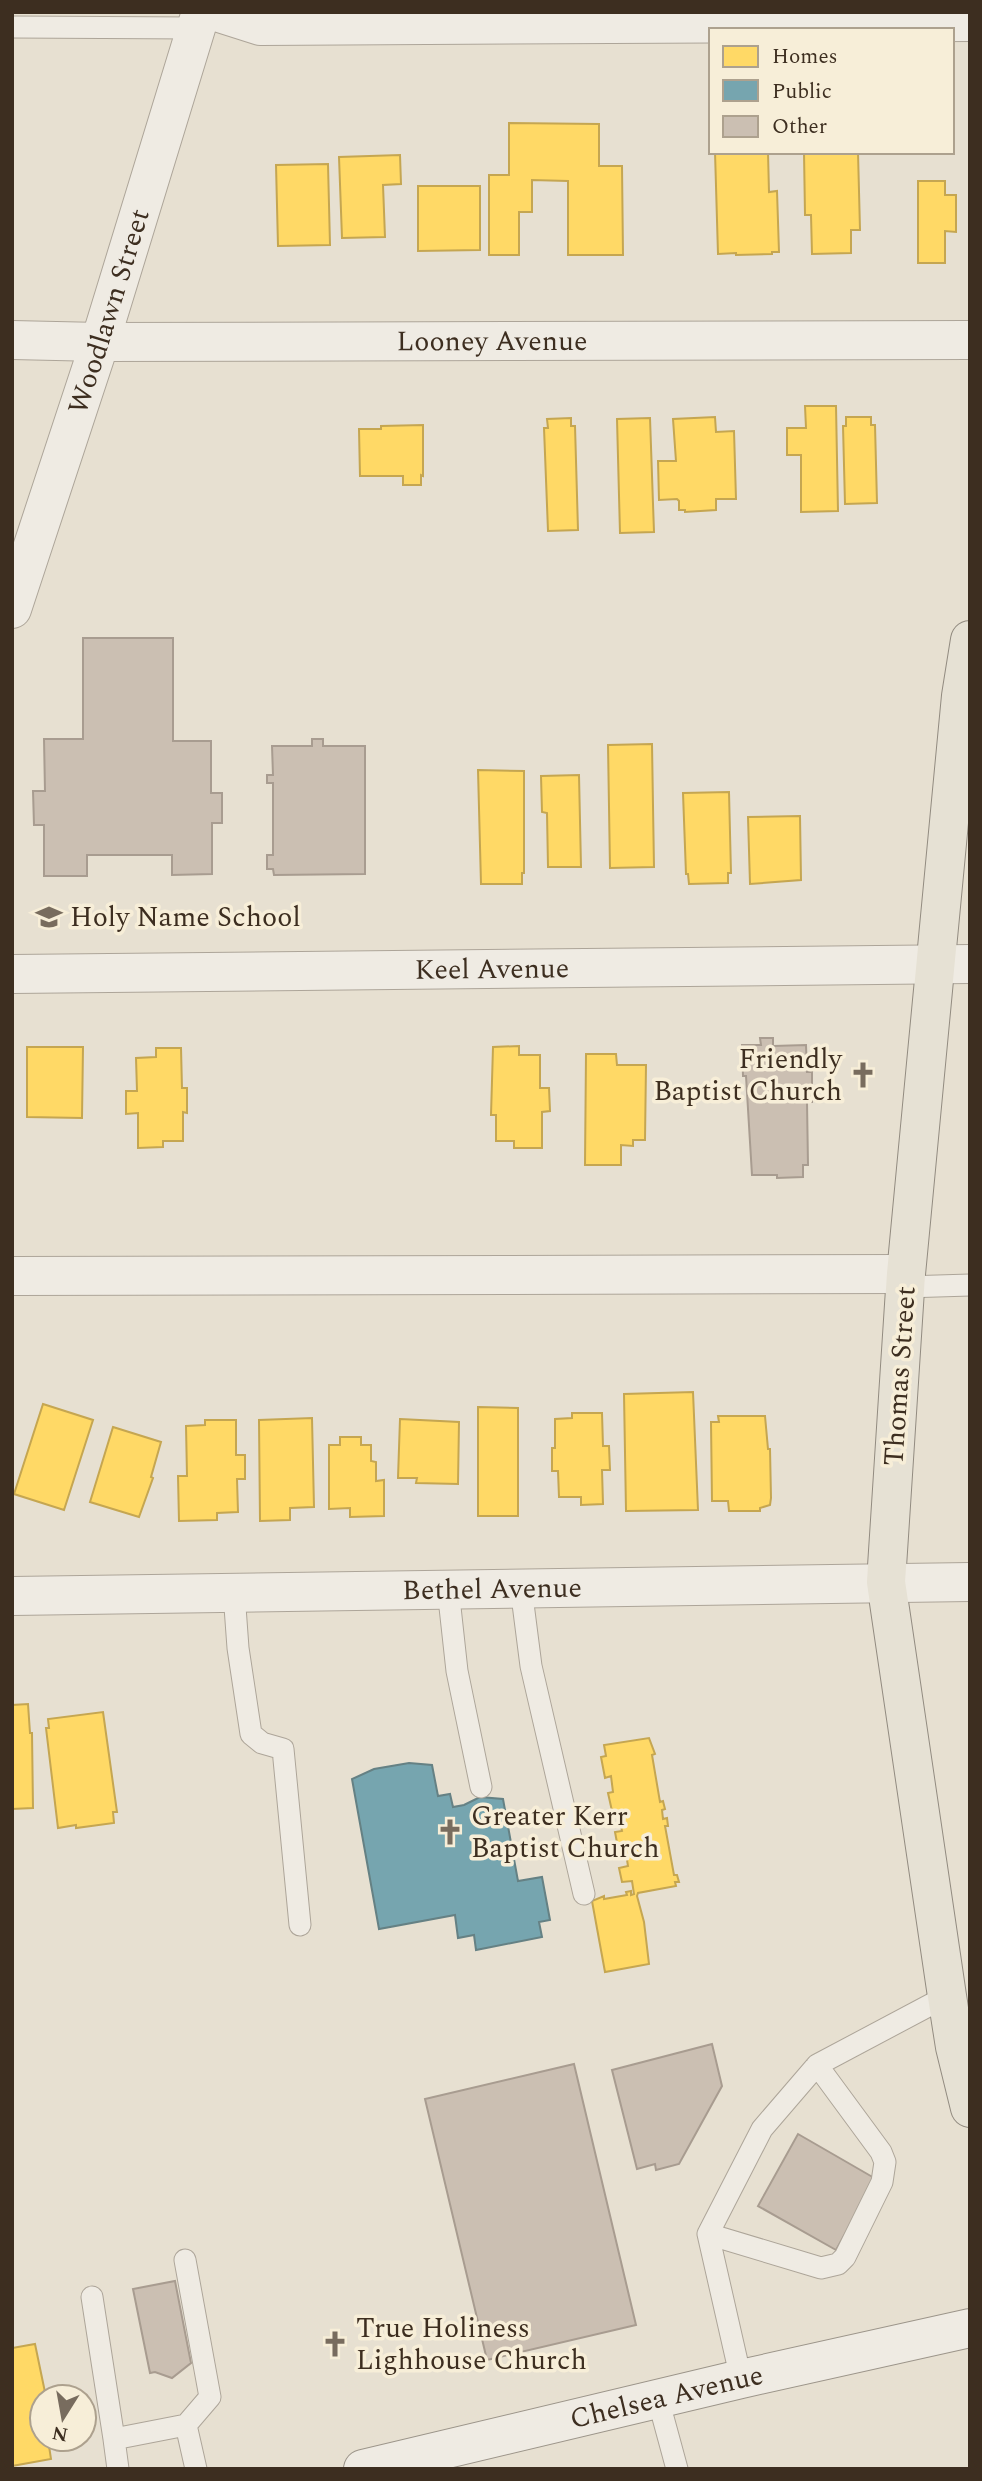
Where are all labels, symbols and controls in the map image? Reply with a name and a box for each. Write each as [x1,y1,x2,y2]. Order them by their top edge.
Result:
legend [709,28,954,154]
text: Homes [772,41,838,73]
text: Public [772,76,832,108]
text: Other [772,111,827,143]
street label: Woodlawn Street [56,203,161,420]
street label: Looney Avenue [396,319,587,363]
place label: Holy Name School [70,896,301,939]
school or university icon: Holy Name School [34,902,64,932]
street label: Keel Avenue [415,947,569,991]
place label: Friendly Baptist Church [653,1038,844,1113]
church icon: Friendly Baptist Church [848,1060,878,1090]
street label: Thomas Street [872,1284,928,1468]
street label: Bethel Avenue [402,1566,582,1612]
place label: Greater Kerr Baptist Church [471,1795,660,1870]
church icon: Greater Kerr Baptist Church [435,1817,465,1847]
place label: True Holiness Lighhouse Church [356,2307,587,2382]
church icon: True Holiness Lighhouse Church [320,2329,350,2359]
street label: Chelsea Avenue [566,2353,767,2441]
north arrow [28,2383,98,2453]
text: N [50,2418,70,2449]

